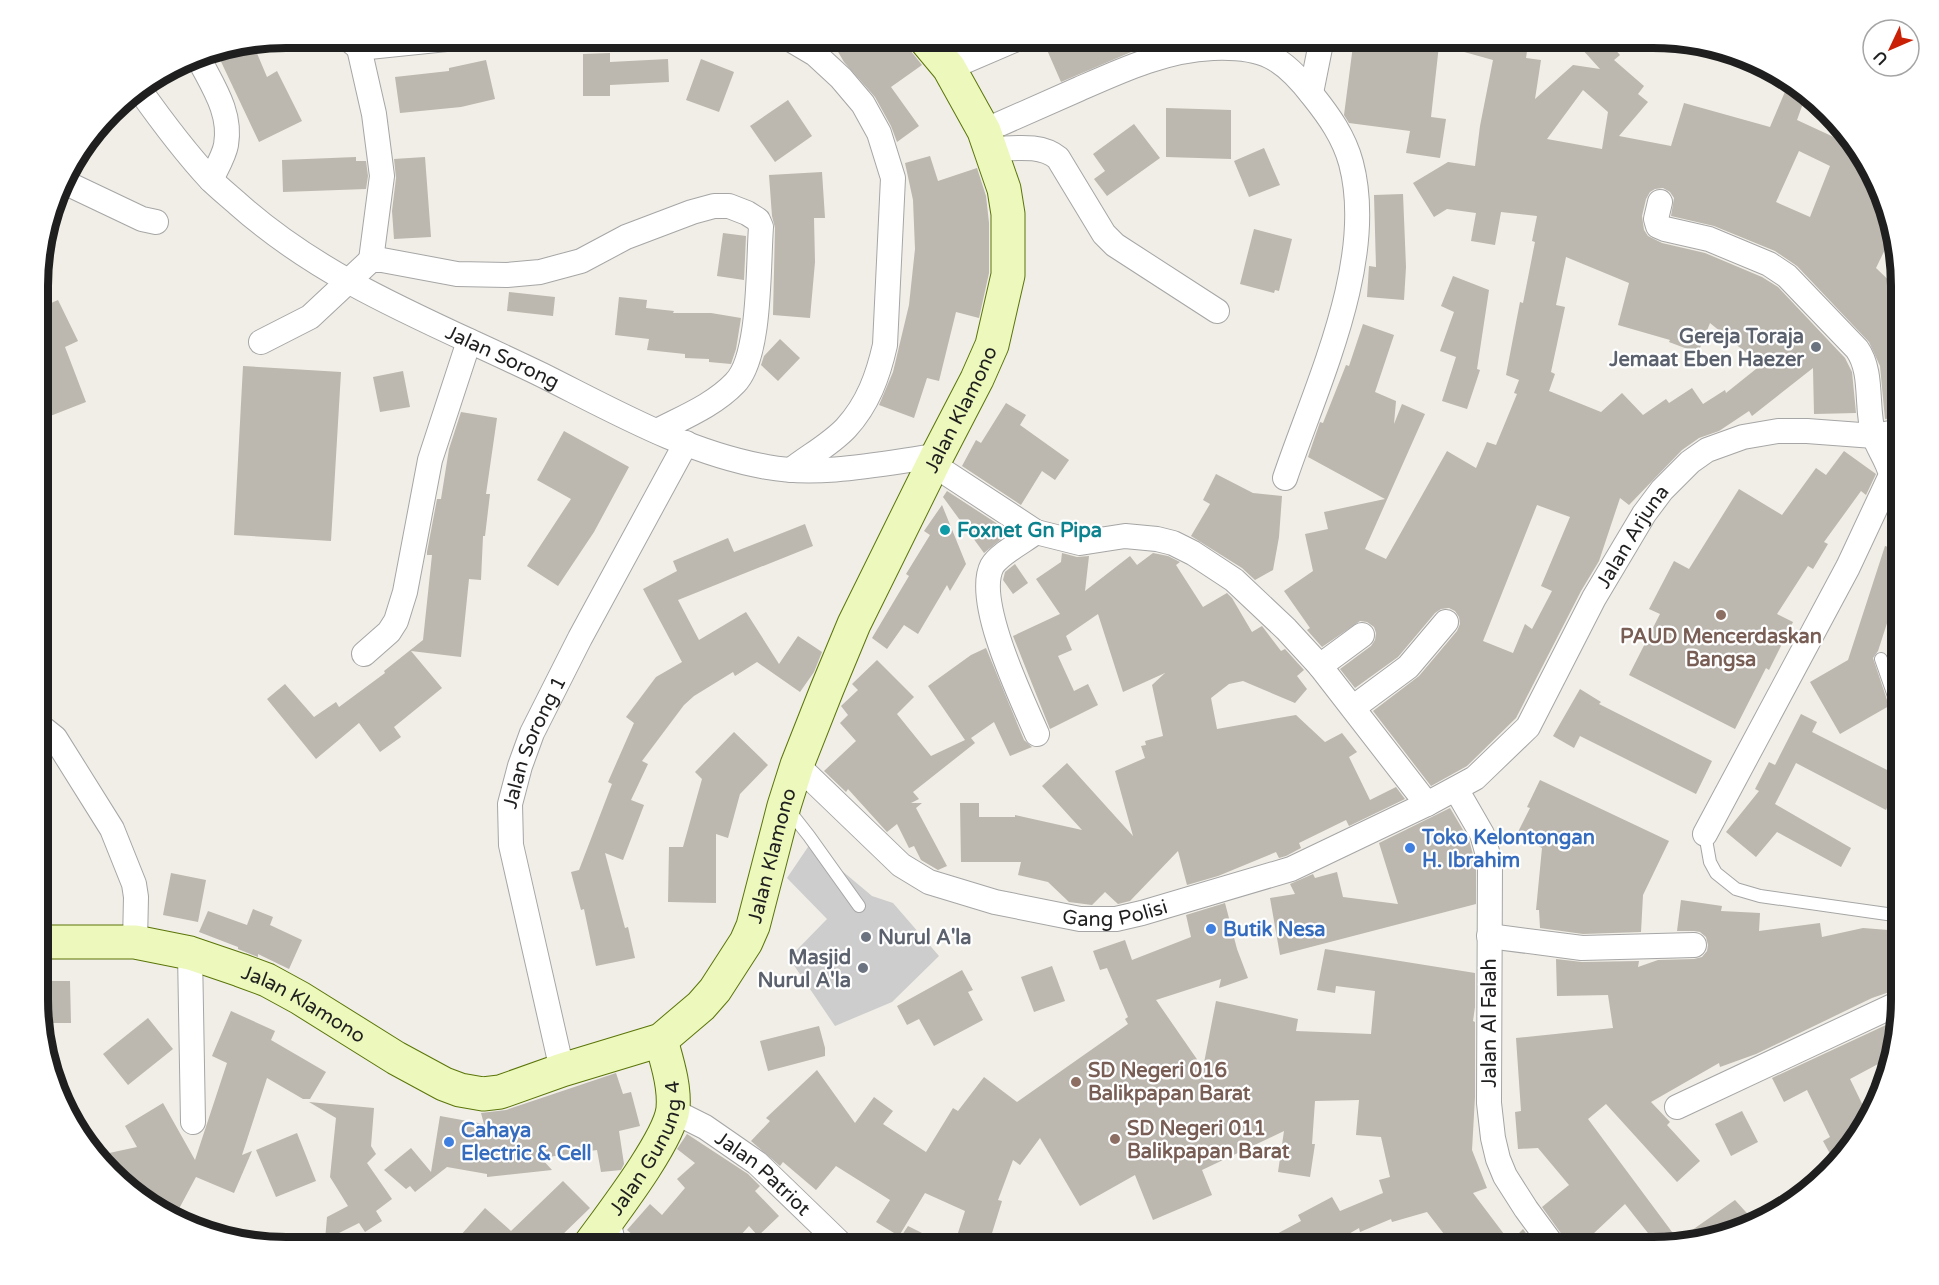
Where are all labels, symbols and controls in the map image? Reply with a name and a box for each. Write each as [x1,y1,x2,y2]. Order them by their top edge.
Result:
north arrow [1861,18,1921,78]
text: U [1870,46,1892,69]
street label: Jalan Sorong [441,321,563,395]
place label: Gereja Toraja Jemaat Eben Haezer [1608,325,1804,372]
marker: Gereja Toraja Jemaat Eben Haezer [1809,340,1823,354]
street label: Jalan Klamono [920,343,1003,477]
street label: Jalan Arjuna [1592,481,1674,593]
place label: Foxnet Gn Pipa [957,519,1102,543]
marker: Foxnet Gn Pipa [938,523,952,537]
marker: PAUD Mencerdaskan Bangsa [1714,608,1728,622]
place label: PAUD Mencerdaskan Bangsa [1620,625,1822,672]
street label: Jalan Sorong 1 [498,672,572,811]
street label: Jalan Klamono [743,785,802,926]
place label: Toko Kelontongan H. Ibrahim [1421,826,1595,873]
marker: Toko Kelontongan H. Ibrahim [1403,841,1417,855]
street label: Gang Polisi [1060,895,1170,932]
place label: Butik Nesa [1223,918,1326,942]
marker: Butik Nesa [1204,922,1218,936]
place label: Nurul A'la [878,926,972,950]
marker: Nurul A'la [859,930,873,944]
place label: Masjid Nurul A'la [757,946,851,993]
street label: Jalan Al Falah [1478,958,1502,1088]
street label: Jalan Klamono [238,961,370,1049]
marker: Masjid Nurul A'la [856,961,870,975]
place label: SD Negeri 016 Balikpapan Barat [1088,1059,1251,1106]
marker: SD Negeri 016 Balikpapan Barat [1069,1075,1083,1089]
street label: Jalan Gunung 4 [604,1079,686,1220]
place label: SD Negeri 011 Balikpapan Barat [1127,1117,1290,1164]
place label: Cahaya Electric & Cell [461,1119,592,1166]
street label: Jalan Patriot [710,1127,815,1221]
marker: SD Negeri 011 Balikpapan Barat [1108,1132,1122,1146]
marker: Cahaya Electric & Cell [442,1135,456,1149]

